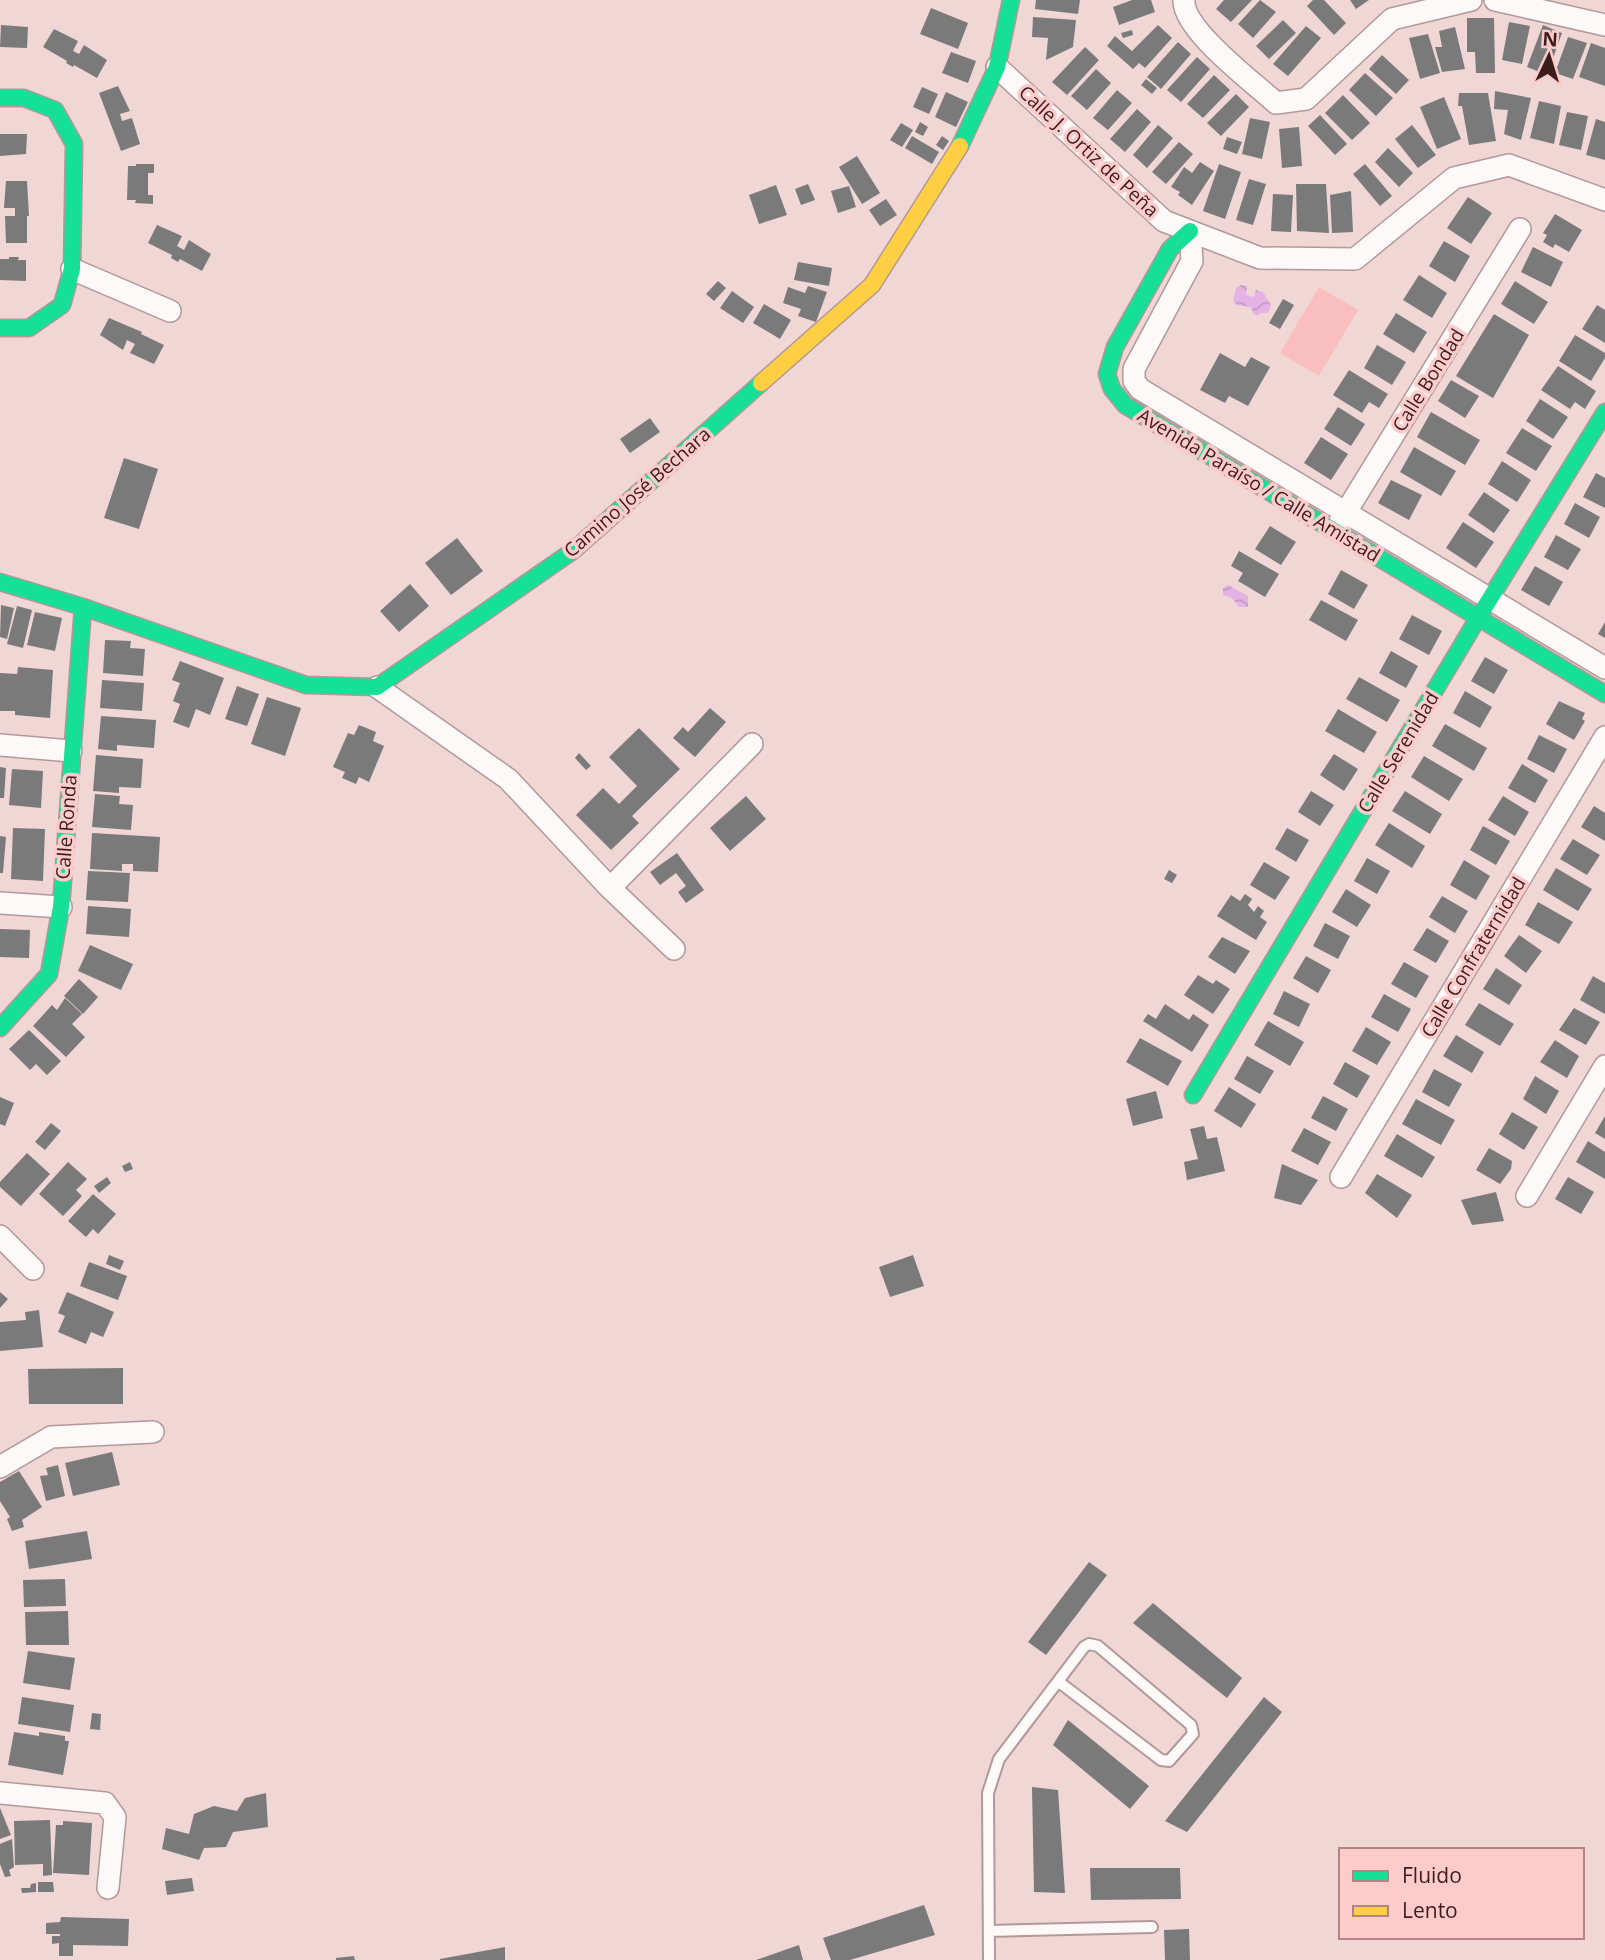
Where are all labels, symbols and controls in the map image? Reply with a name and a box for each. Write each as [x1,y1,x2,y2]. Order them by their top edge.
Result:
north arrow [1514,21,1584,91]
text: N [1542,26,1559,53]
street label: Calle J. Ortiz de Peña [1013,79,1165,223]
street label: Calle Bondad [1386,324,1470,436]
street label: Avenida Paraíso / Calle Amistad [1133,402,1385,568]
street label: Camino José Bechara [558,421,716,563]
street label: Calle Serenidad [1351,686,1445,818]
street label: Calle Ronda [49,774,83,880]
street label: Calle Confraternidad [1415,872,1531,1042]
legend [1339,1848,1584,1939]
text: Fluido [1402,1861,1462,1889]
text: Lento [1402,1896,1458,1924]

